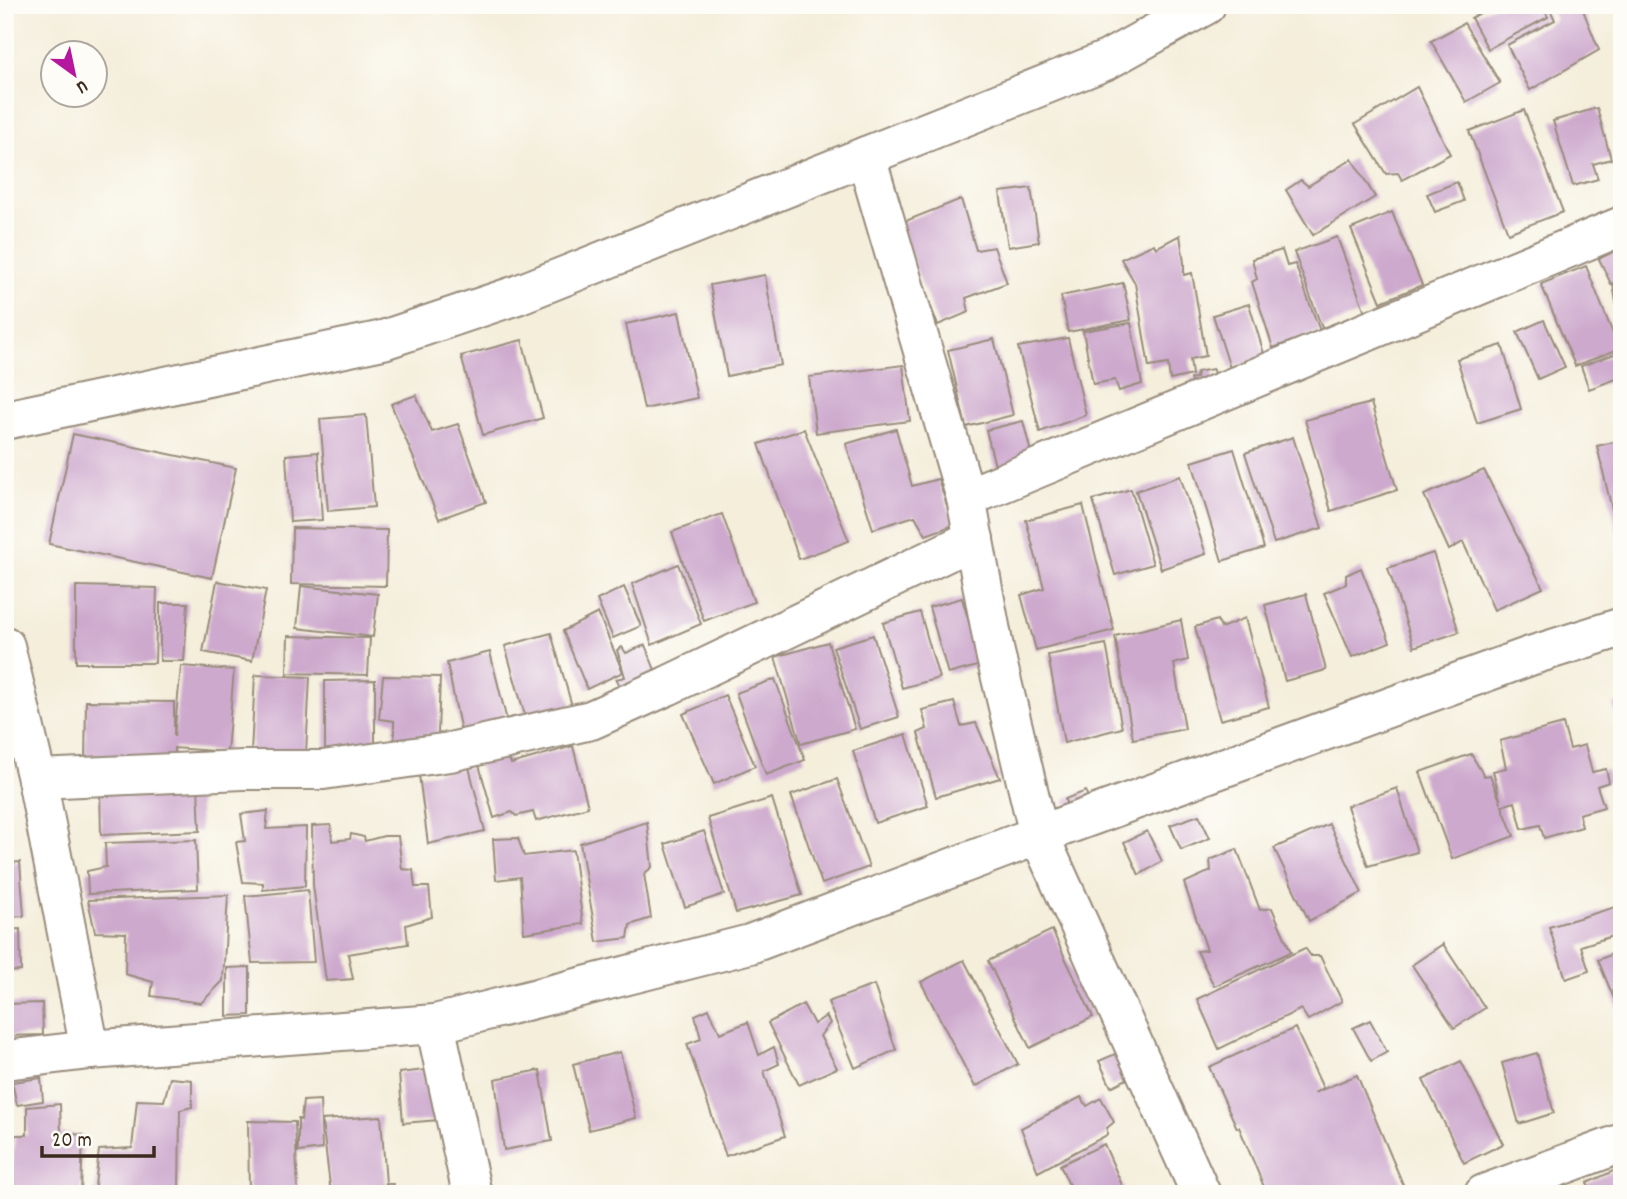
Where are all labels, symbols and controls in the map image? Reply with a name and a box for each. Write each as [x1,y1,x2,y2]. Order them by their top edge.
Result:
north arrow [38,38,108,108]
text: U [70,72,93,99]
scale bar [42,1115,154,1159]
text: 20 m [52,1127,92,1157]

